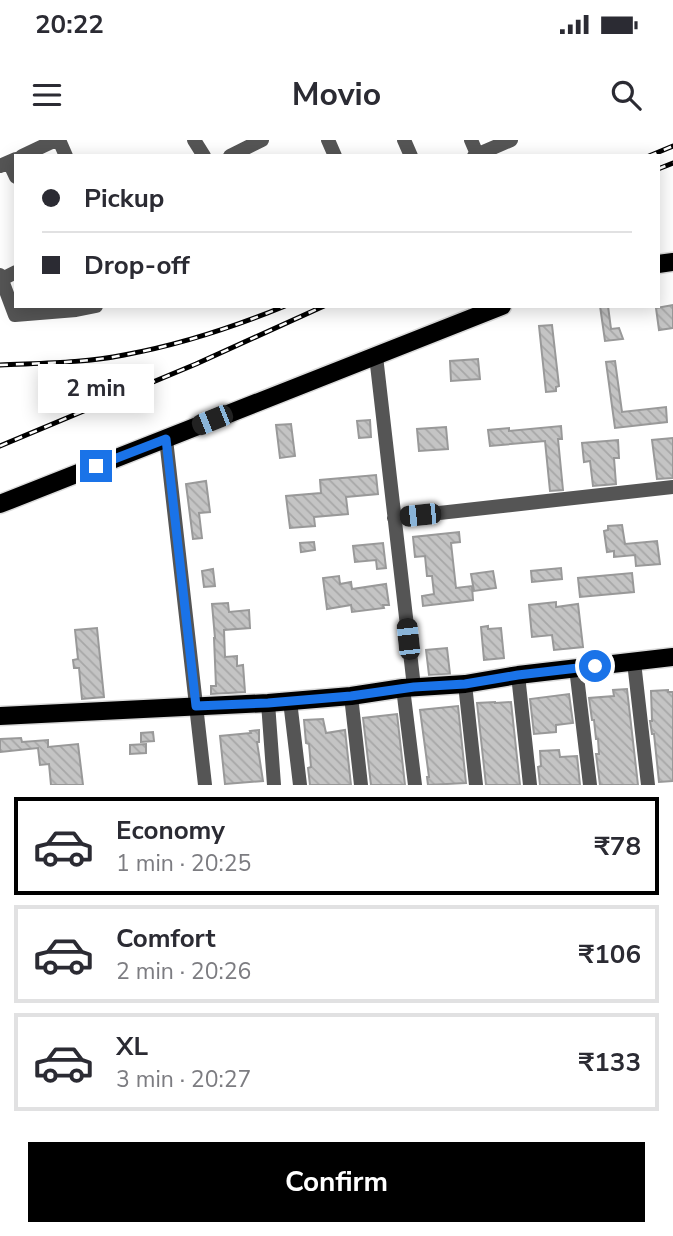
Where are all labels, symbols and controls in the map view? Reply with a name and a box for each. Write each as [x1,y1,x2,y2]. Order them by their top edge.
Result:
text: 20:22 [35,7,104,42]
text: Movio [292,73,381,116]
icon: menu [28,76,66,114]
icon: search [607,76,645,114]
text: Pickup [84,181,164,216]
text: Drop-off [84,248,190,283]
callout: 2 min [38,364,154,414]
text: 2 min [66,373,126,404]
car [189,402,236,438]
route end [80,450,112,482]
car [399,502,442,528]
car [396,617,421,661]
route start [579,650,611,682]
text: Economy [116,813,225,848]
icon: car [32,815,95,878]
text: ₹78 [594,829,641,864]
text: 1 min · 20:25 [116,848,251,879]
text: Comfort [116,921,216,956]
icon: car [32,923,95,986]
text: ₹106 [579,937,641,972]
text: 2 min · 20:26 [116,956,251,987]
text: XL [116,1029,148,1064]
icon: car [32,1031,95,1094]
text: ₹133 [579,1045,641,1080]
text: 3 min · 20:27 [116,1064,251,1095]
button: Confirm [28,1142,645,1222]

